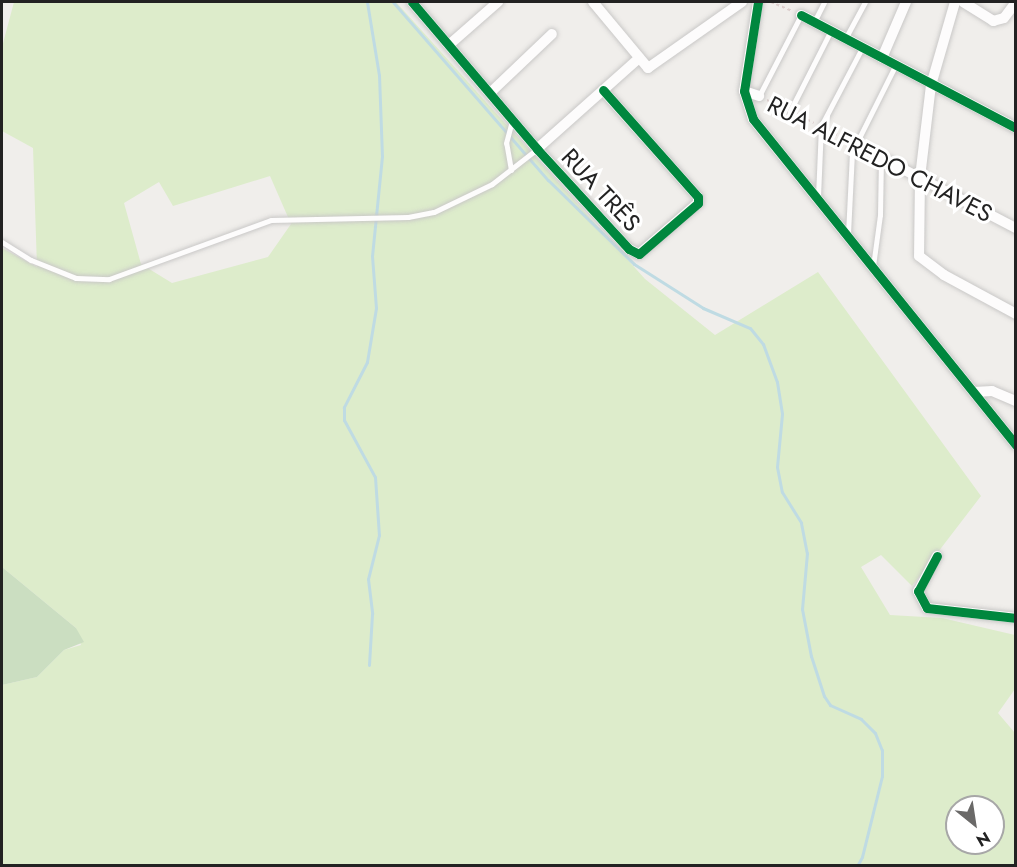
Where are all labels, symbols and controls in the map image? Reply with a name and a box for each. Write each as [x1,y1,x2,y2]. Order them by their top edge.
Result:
street label: RUA ALFREDO CHAVES [763,90,997,228]
street label: RUA TRÊS [556,143,646,237]
north arrow [945,795,1005,855]
text: N [972,826,995,852]

